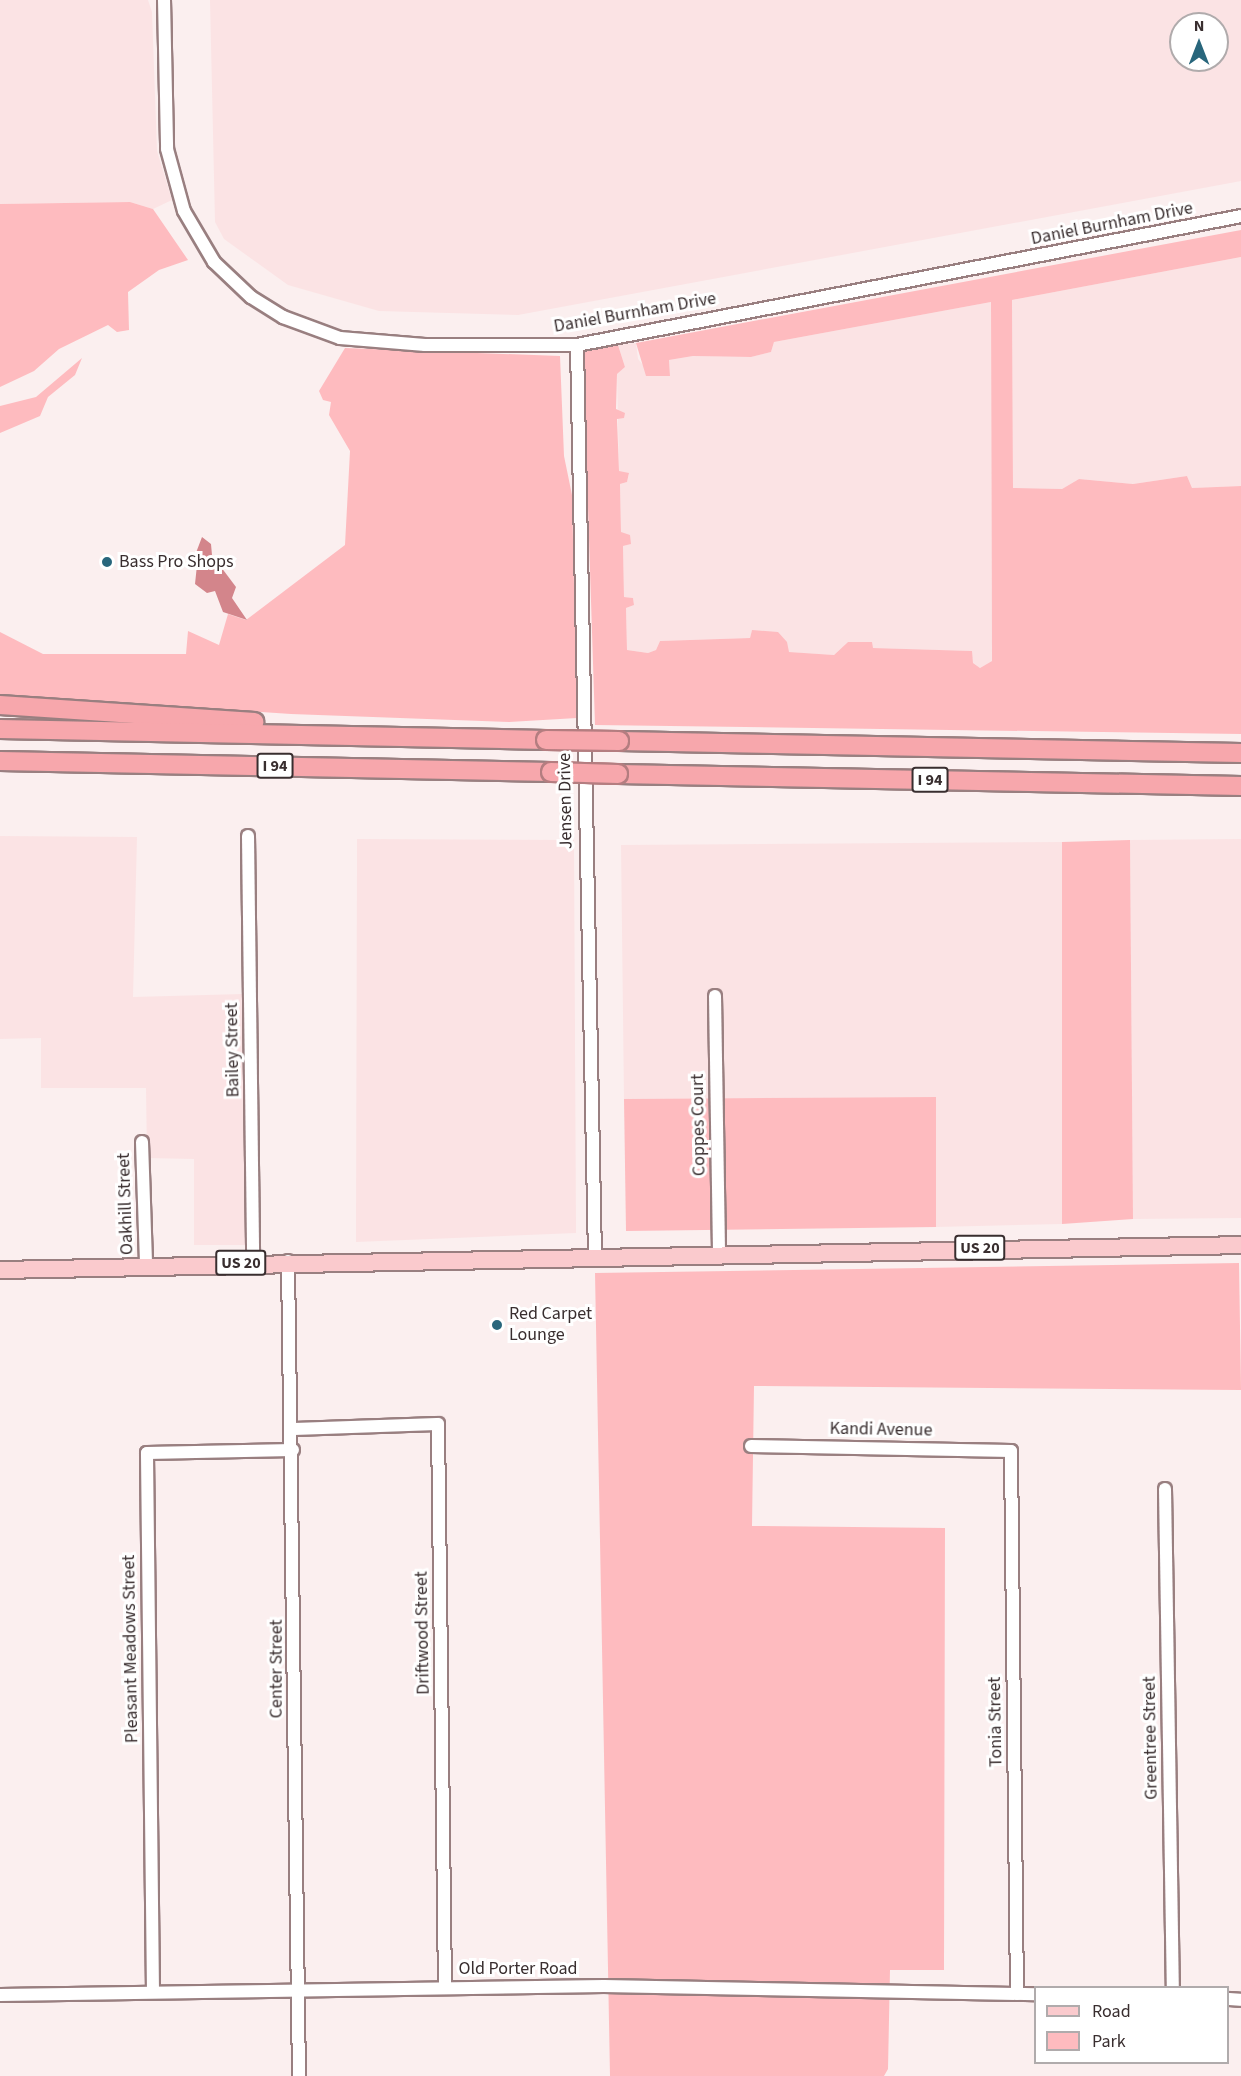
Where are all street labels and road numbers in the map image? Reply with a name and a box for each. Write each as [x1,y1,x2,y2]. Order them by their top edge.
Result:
street label: Daniel Burnham Drive [1029,198,1195,250]
street label: Daniel Burnham Drive [552,288,718,338]
road number: I 94 [256,753,294,779]
street label: Jensen Drive [554,753,578,849]
road number: I 94 [910,767,950,793]
street label: Bailey Street [221,1002,245,1098]
street label: Coppes Court [687,1074,711,1176]
street label: Oakhill Street [113,1153,139,1255]
road number: US 20 [953,1235,1007,1261]
road number: US 20 [214,1250,268,1276]
street label: Kandi Avenue [829,1418,933,1442]
street label: Pleasant Meadows Street [119,1555,143,1743]
street label: Driftwood Street [411,1571,435,1695]
street label: Center Street [266,1620,288,1718]
street label: Greentree Street [1139,1676,1163,1800]
street label: Tonia Street [984,1677,1008,1767]
street label: Old Porter Road [458,1958,578,1980]

